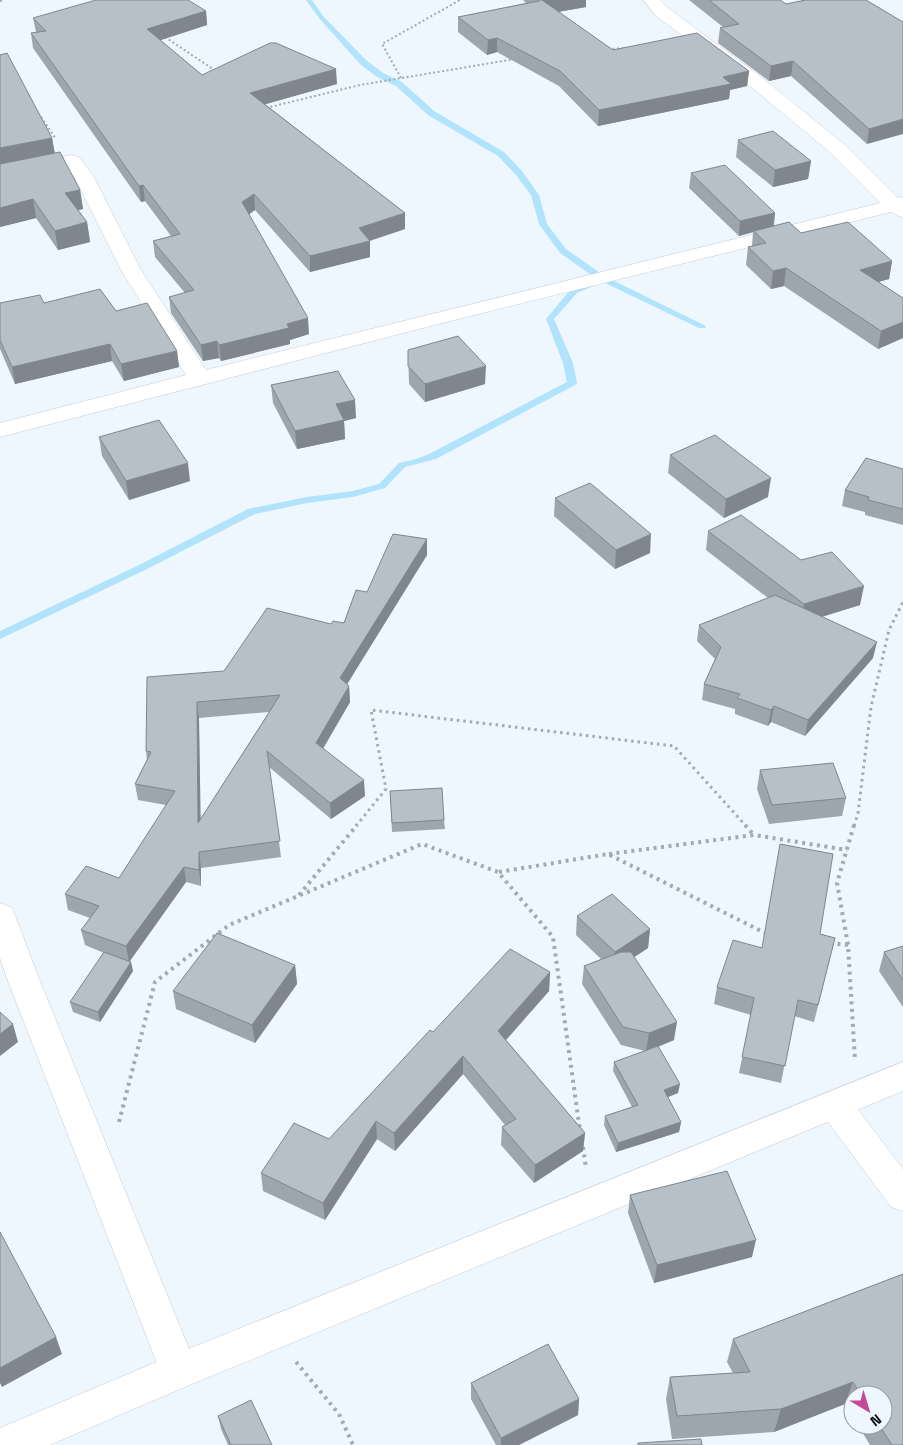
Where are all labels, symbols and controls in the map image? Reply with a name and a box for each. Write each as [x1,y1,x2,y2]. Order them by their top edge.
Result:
north arrow [843,1385,893,1435]
text: N [867,1410,885,1430]

